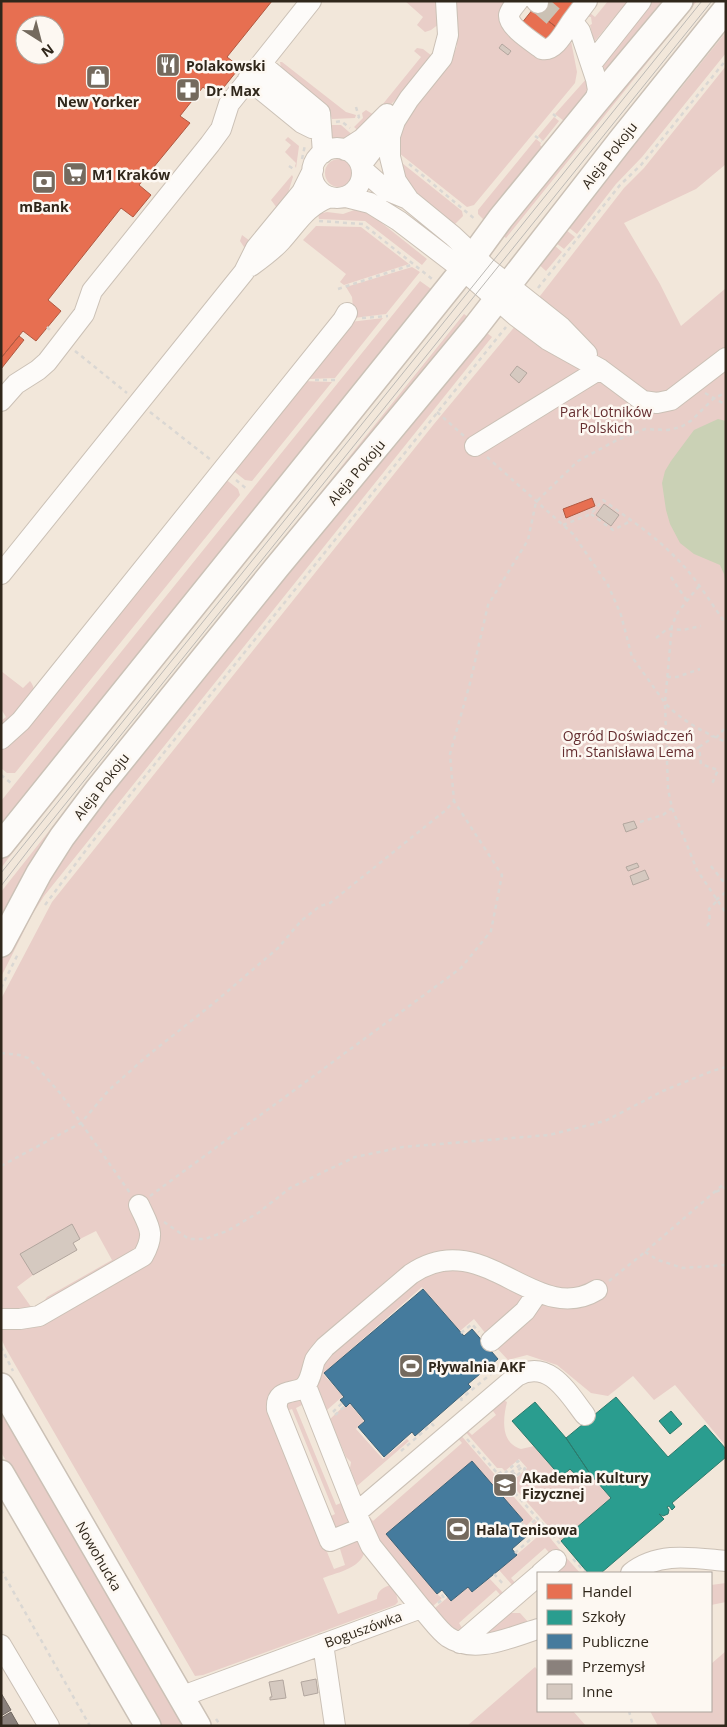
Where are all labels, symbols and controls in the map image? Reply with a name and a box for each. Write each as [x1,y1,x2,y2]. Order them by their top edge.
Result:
north arrow [15,15,65,65]
text: N [38,40,58,62]
restaurant icon: Polakowski [155,52,181,78]
place label: Polakowski [186,56,265,75]
shop icon: New Yorker [85,64,111,90]
pharmacy icon: Dr. Max [175,77,201,103]
place label: Dr. Max [206,81,261,100]
place label: New Yorker [57,92,140,111]
street label: Aleja Pokoju [577,118,641,192]
supermarket icon: M1 Kraków [62,161,88,187]
place label: M1 Kraków [92,165,170,184]
bank icon: mBank [31,169,57,195]
place label: mBank [19,197,69,216]
park label: Park Lotników Polskich [560,402,652,437]
street label: Aleja Pokoju [323,435,389,509]
park label: Ogród Doświadczeń im. Stanisława Lema [562,726,694,761]
street label: Aleja Pokoju [69,749,133,823]
sports icon: Pływalnia AKF [398,1353,424,1379]
place label: Pływalnia AKF [428,1357,526,1376]
place label: Akademia Kultury Fizycznej [522,1468,648,1503]
school or university icon: Akademia Kultury Fizycznej [492,1472,518,1498]
sports icon: Hala Tenisowa [445,1516,471,1542]
street label: Nowohucka [71,1518,127,1594]
place label: Hala Tenisowa [476,1520,577,1539]
legend [537,1572,712,1712]
text: Handel [582,1581,632,1601]
street label: Boguszówka [322,1606,404,1652]
text: Szkoły [582,1606,626,1626]
text: Publiczne [582,1631,649,1651]
text: Przemysł [582,1656,645,1676]
text: Inne [582,1681,613,1701]

